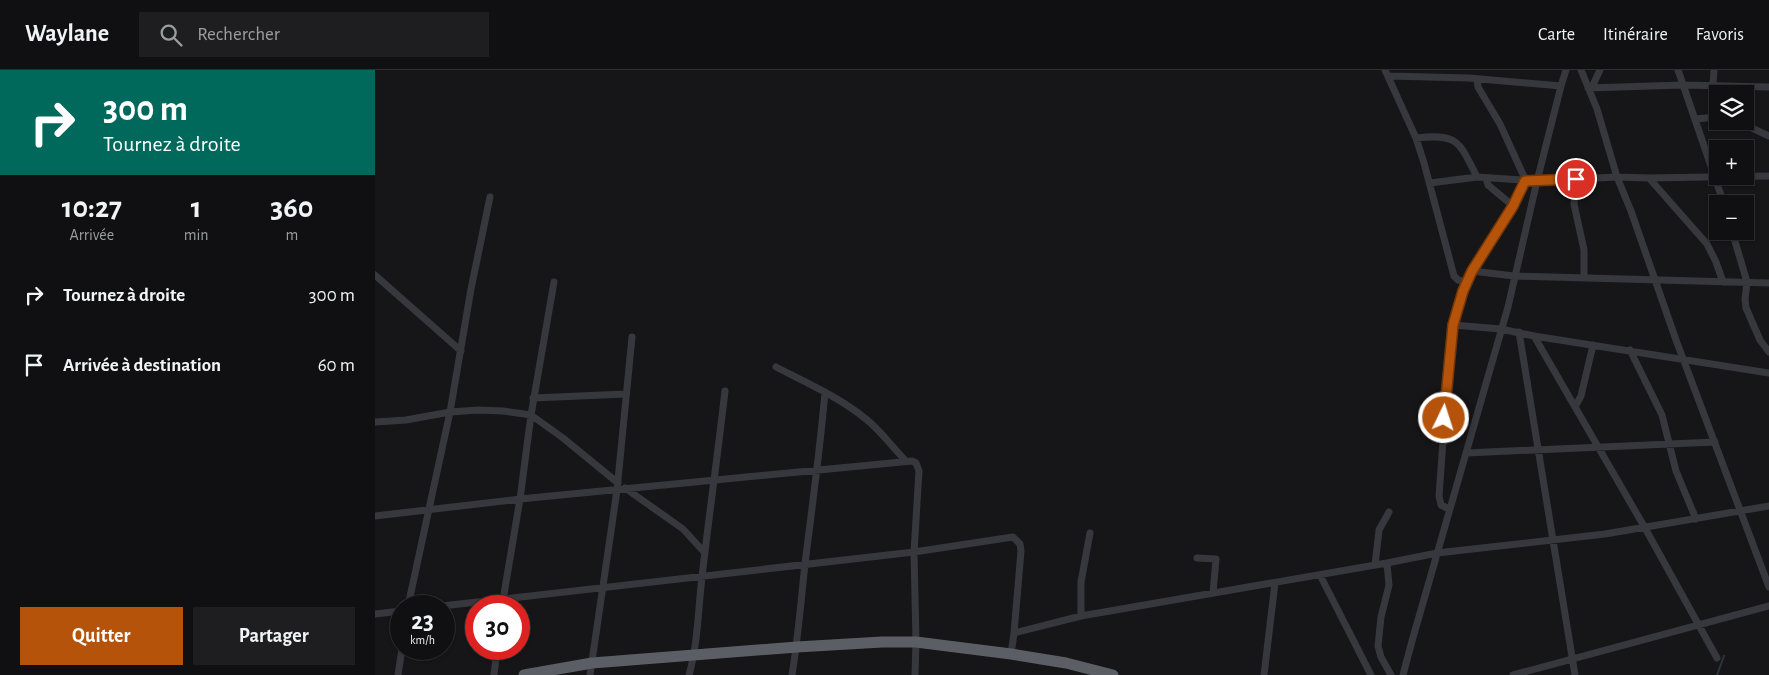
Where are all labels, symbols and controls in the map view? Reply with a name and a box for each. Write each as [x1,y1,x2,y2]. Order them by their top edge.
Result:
search box [139,12,489,57]
icon: search [157,21,185,49]
text: Waylane [25,22,109,46]
text: Rechercher [197,25,280,44]
text: Carte [1538,26,1575,44]
text: Itinéraire [1603,26,1668,44]
text: Favoris [1696,26,1744,44]
map controls [1709,85,1754,240]
button: layers [1709,85,1754,130]
icon: right [20,90,85,155]
text: 300 m [103,92,188,127]
text: Tournez à droite [103,133,241,155]
button: + [1709,140,1754,185]
pin [1555,158,1597,200]
icon: arrive [1562,165,1590,193]
text: 10:27 [62,193,122,223]
text: 1 [191,193,202,223]
text: 360 [270,193,313,223]
button: − [1709,195,1754,240]
text: Arrivée [70,227,114,243]
text: min [184,227,209,243]
text: m [285,227,298,243]
icon: right [20,281,48,309]
text: Tournez à droite [63,286,185,305]
text: 300 m [309,286,355,305]
icon: arrive [20,351,48,379]
text: Arrivée à destination [63,356,221,375]
text: 60 m [318,356,355,375]
position arrow [1417,391,1469,443]
speed limit sign: 30 [465,595,530,660]
button: Quitter [20,607,183,665]
button: Partager [193,607,355,665]
text: 23 [411,609,434,634]
text: km/h [410,634,435,646]

